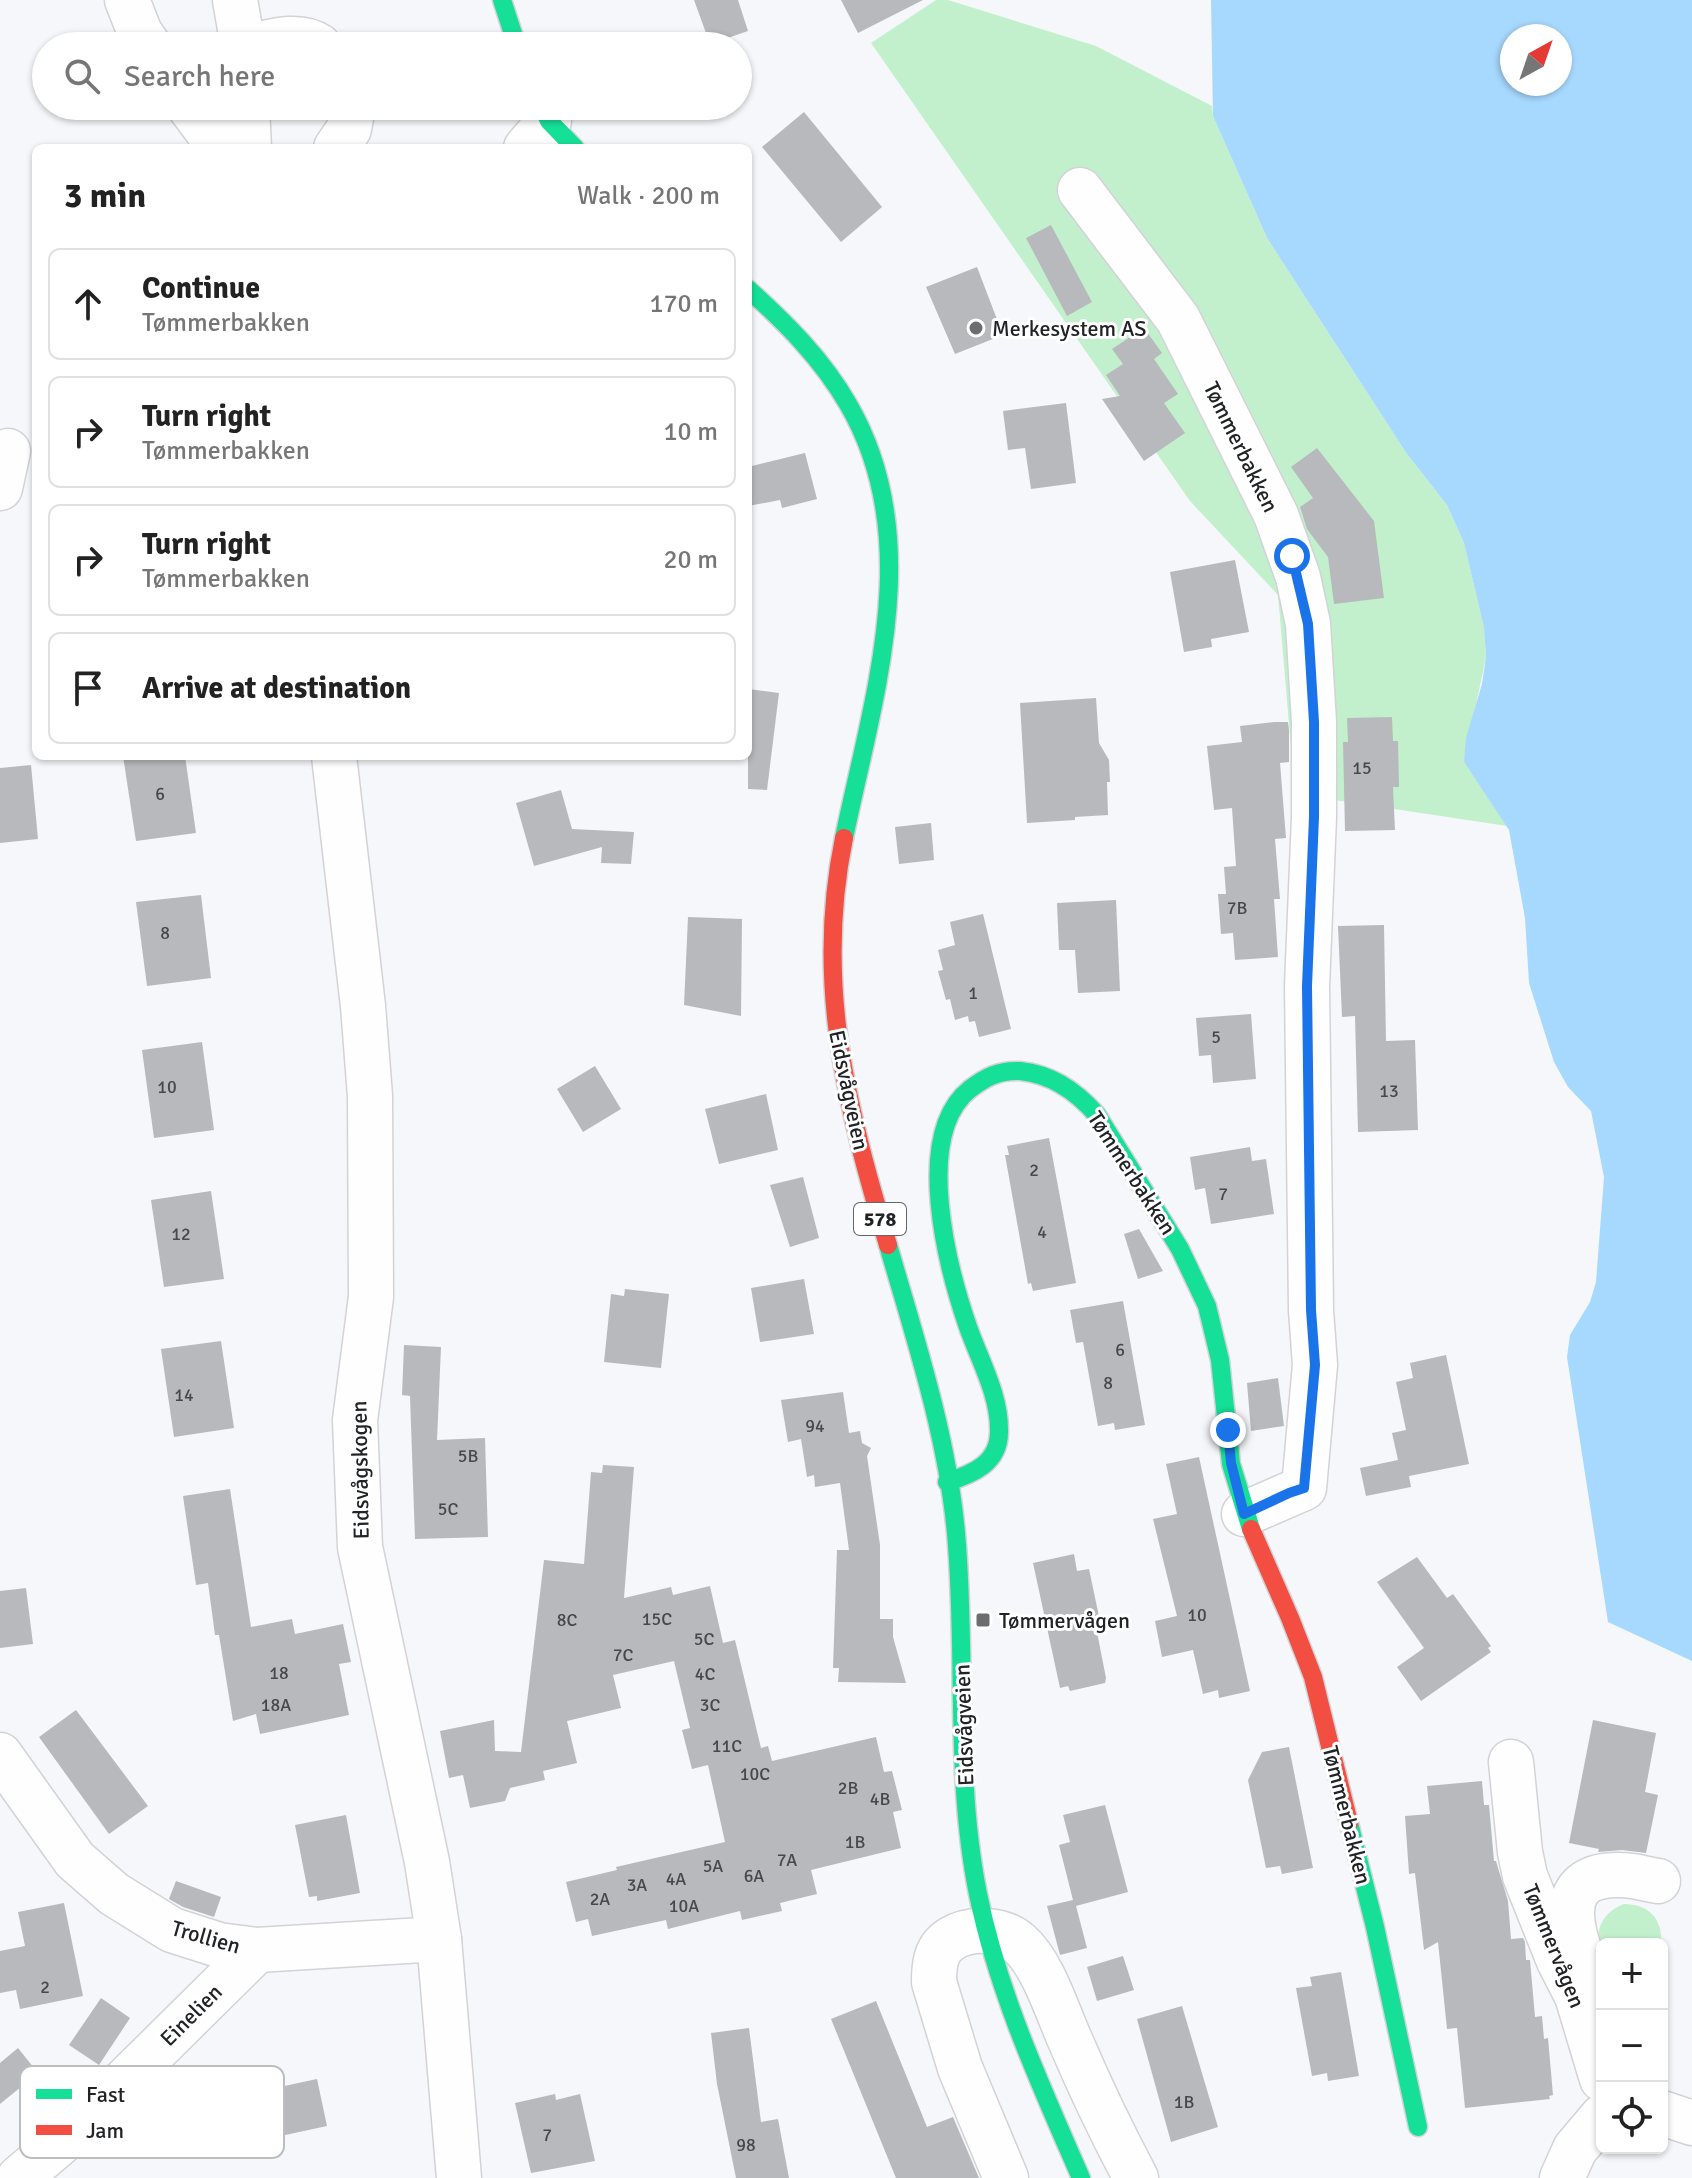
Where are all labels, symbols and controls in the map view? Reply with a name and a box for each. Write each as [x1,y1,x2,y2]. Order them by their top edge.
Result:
north arrow [1500,24,1572,96]
search box [32,32,752,120]
icon: search [60,54,104,98]
text: Search here [124,58,275,95]
text: 3 min [64,175,146,217]
text: Walk · 200 m [577,180,720,212]
text: Continue [142,270,260,307]
icon: ahead [66,282,110,326]
text: 170 m [649,288,718,320]
text: Tømmerbakken [142,307,310,339]
place label: Merkesystem AS [992,315,1147,342]
marker: Merkesystem AS [967,319,985,337]
street label: Tømmerbakken [1198,377,1284,517]
text: Turn right [142,398,271,435]
icon: right [66,410,110,454]
text: 10 m [663,416,718,448]
text: Tømmerbakken [142,435,310,467]
text: Turn right [142,526,271,563]
icon: right [66,538,110,582]
route start [1274,538,1310,574]
text: 20 m [663,544,718,576]
text: Tømmerbakken [142,563,310,595]
icon: arrive [66,666,110,710]
text: Arrive at destination [142,670,411,707]
house number: 15 [1352,757,1372,779]
house number: 6 [155,783,165,805]
house number: 7B [1227,897,1247,919]
house number: 8 [160,922,170,944]
house number: 1 [968,982,978,1004]
house number: 5 [1211,1026,1221,1048]
street label: Eidsvågveien [823,1028,875,1152]
house number: 10 [157,1076,177,1098]
house number: 13 [1379,1080,1399,1102]
street label: Tømmerbakken [1082,1106,1182,1240]
house number: 2 [1029,1159,1039,1181]
house number: 7 [1218,1183,1228,1205]
road number: 578 [854,1203,906,1235]
house number: 4 [1037,1221,1047,1243]
house number: 12 [171,1223,191,1245]
house number: 6 [1115,1339,1125,1361]
house number: 8 [1103,1372,1113,1394]
house number: 14 [174,1384,194,1406]
street label: Eidsvågskogen [345,1400,375,1540]
route end [1210,1412,1246,1448]
house number: 94 [805,1415,825,1437]
house number: 5B [458,1445,478,1467]
house number: 5C [438,1498,458,1520]
house number: 10 [1187,1604,1207,1626]
place label: Tømmervågen [999,1607,1130,1634]
house number: 15C [642,1608,672,1630]
house number: 8C [557,1609,577,1631]
marker: Tømmervågen [974,1611,992,1629]
house number: 5C [694,1628,714,1650]
house number: 7C [613,1644,633,1666]
house number: 18 [269,1662,289,1684]
house number: 4C [695,1663,715,1685]
street label: Eidsvågveien [948,1664,980,1786]
house number: 18A [261,1694,291,1716]
house number: 3C [700,1694,720,1716]
house number: 11C [712,1735,742,1757]
street label: Tømmerbakken [1317,1743,1377,1887]
house number: 10C [740,1763,770,1785]
house number: 2B [838,1777,858,1799]
house number: 4B [870,1788,890,1810]
house number: 1B [845,1831,865,1853]
house number: 7A [777,1849,797,1871]
house number: 5A [703,1855,723,1877]
house number: 6A [744,1865,764,1887]
house number: 4A [666,1868,686,1890]
house number: 3A [627,1874,647,1896]
street label: Tømmervågen [1517,1880,1591,2012]
house number: 2A [590,1888,610,1910]
house number: 10A [669,1895,699,1917]
street label: Trollien [168,1914,244,1960]
map controls [1596,1938,1668,2154]
button: + [1596,1938,1668,2010]
house number: 2 [40,1976,50,1998]
street label: Einelien [154,1978,228,2052]
button: − [1596,2010,1668,2082]
legend [20,2066,284,2158]
text: Fast [86,2081,126,2108]
button: locate [1596,2082,1668,2154]
house number: 1B [1174,2091,1194,2113]
text: Jam [86,2117,124,2144]
house number: 7 [542,2124,552,2146]
house number: 98 [736,2134,756,2156]

